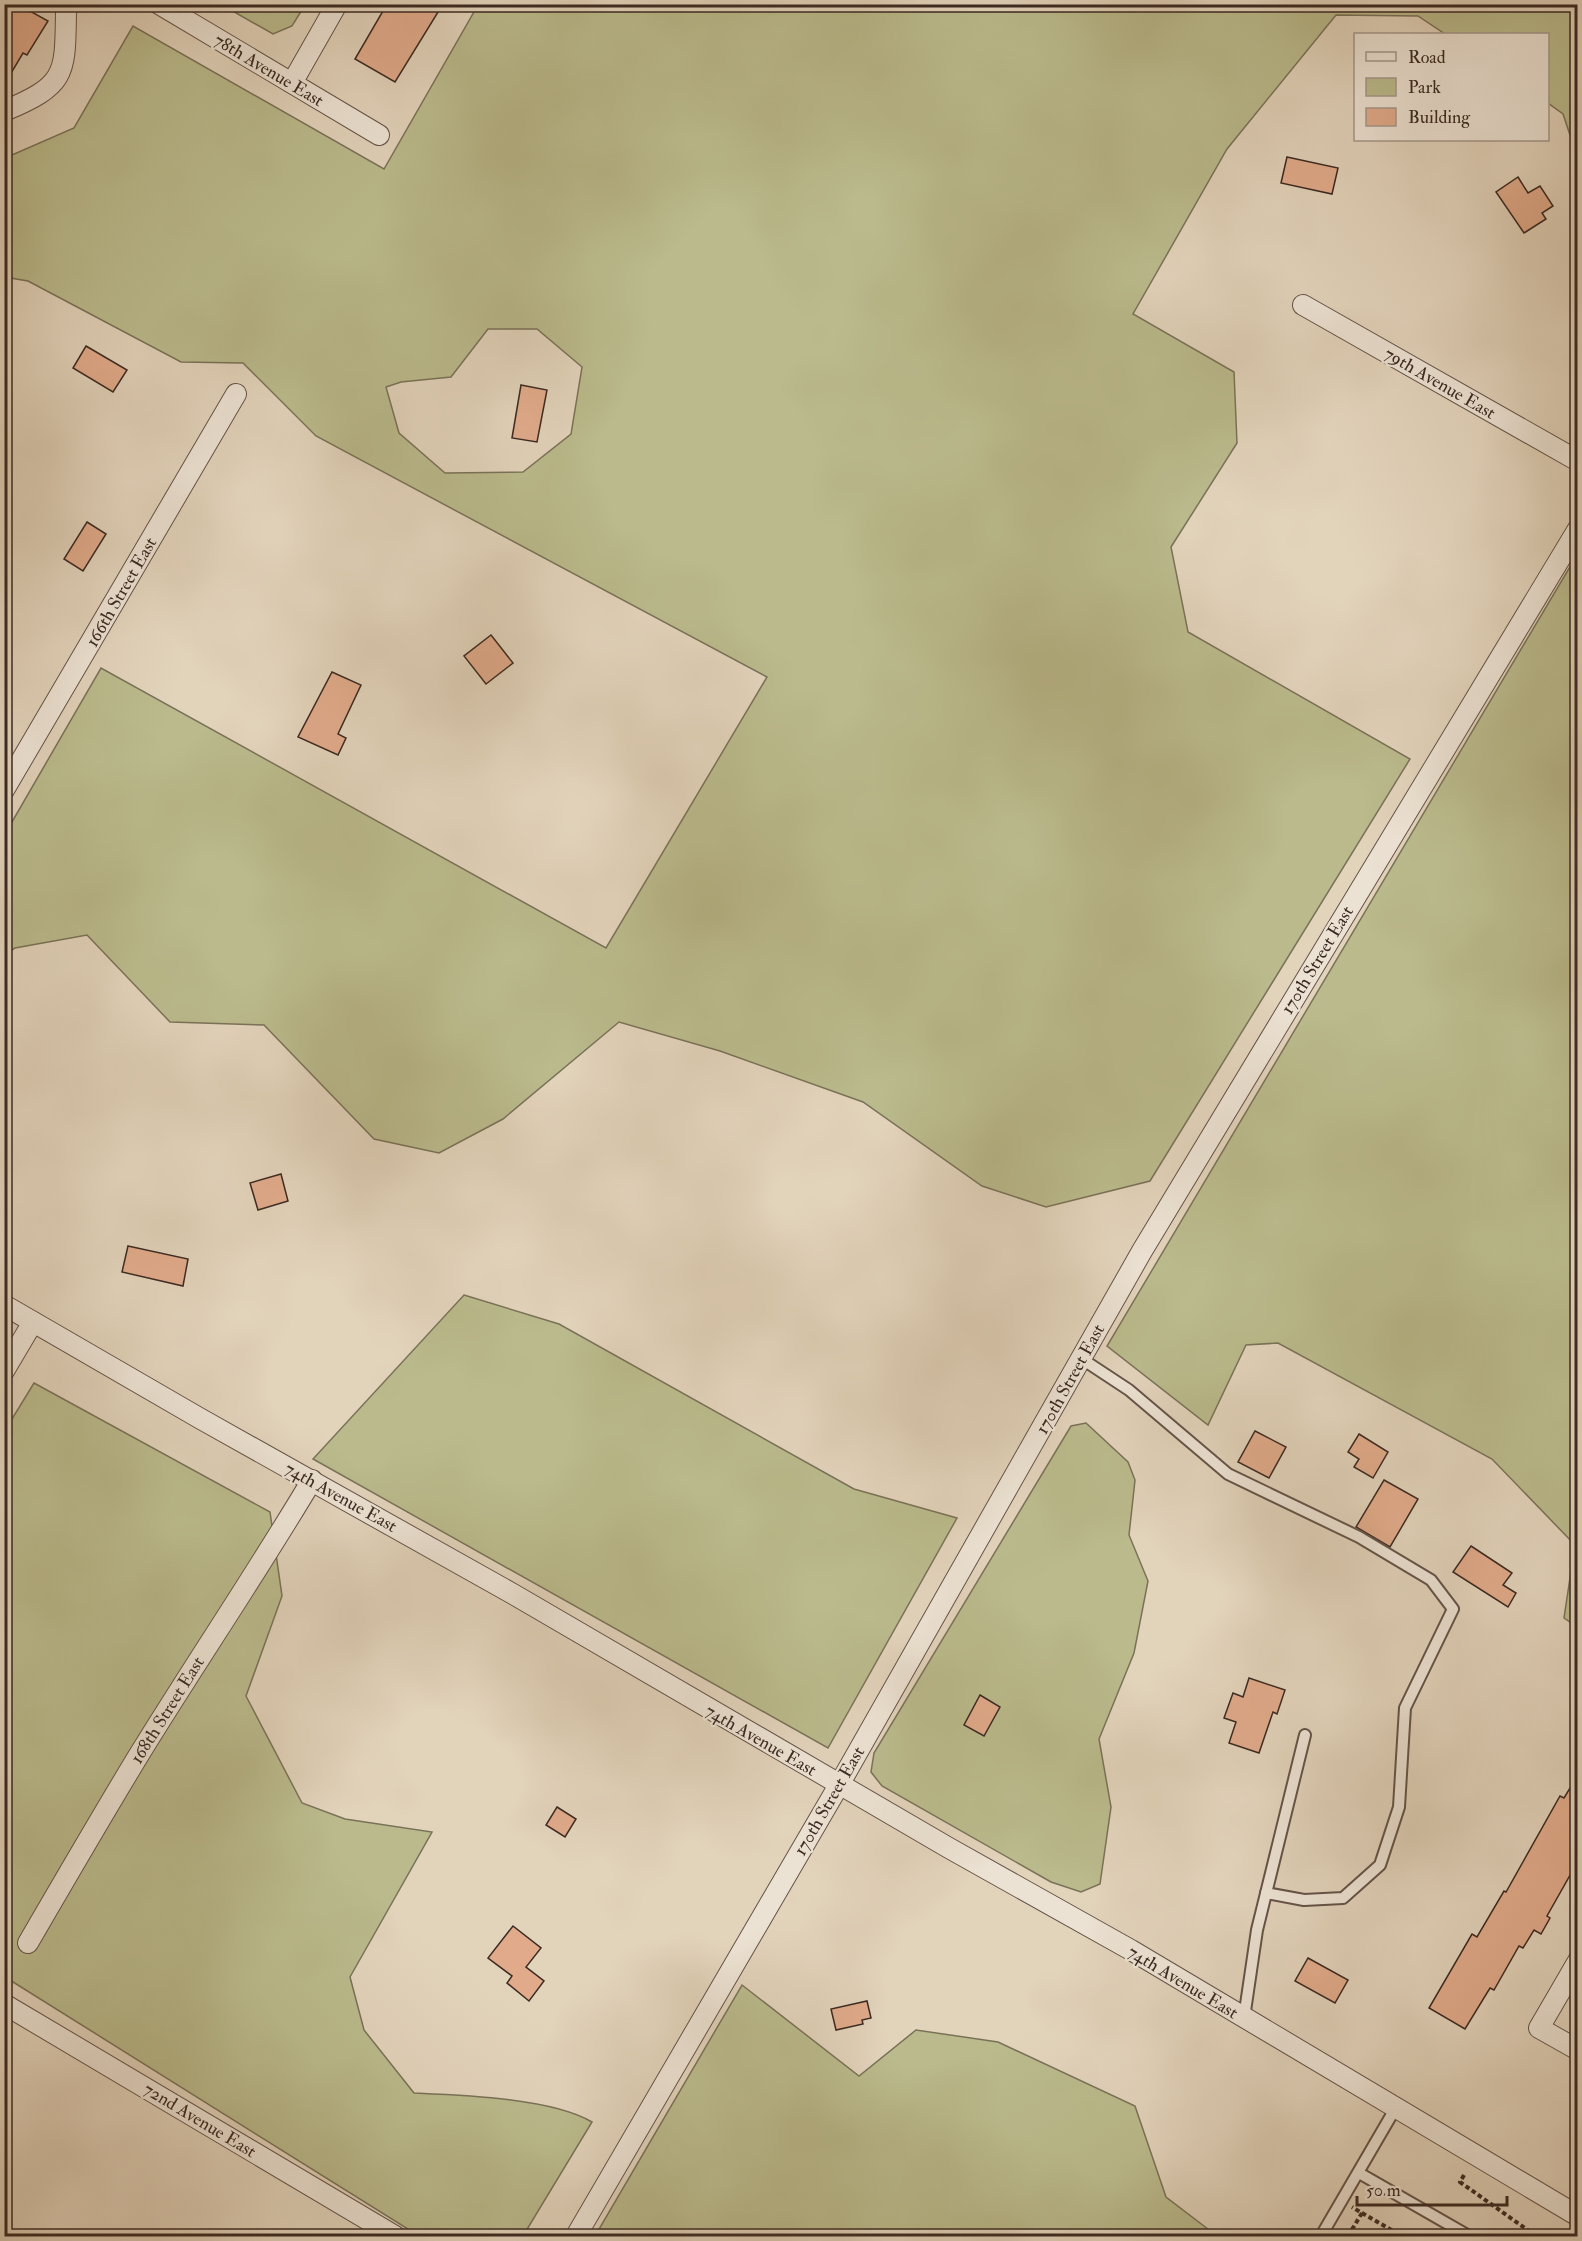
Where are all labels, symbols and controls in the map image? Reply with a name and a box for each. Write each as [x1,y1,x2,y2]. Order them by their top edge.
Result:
street label: 78th Avenue East [210,29,328,112]
legend [1354,33,1549,141]
text: Road [1408,46,1446,69]
text: Park [1408,76,1441,99]
text: Building [1408,106,1471,129]
street label: 79th Avenue East [1380,342,1500,425]
street label: 166th Street East [81,533,162,651]
street label: 170th Street East [1276,902,1359,1019]
street label: 170th Street East [1031,1320,1110,1438]
street label: 74th Avenue East [281,1457,401,1538]
street label: 168th Street East [125,1652,210,1768]
street label: 74th Avenue East [701,1699,821,1782]
street label: 170th Street East [789,1742,870,1860]
street label: 74th Avenue East [1123,1940,1242,2025]
street label: 72nd Avenue East [139,2078,260,2163]
scale bar [1357,2169,1507,2207]
text: 50 m [1366,2179,1401,2202]

